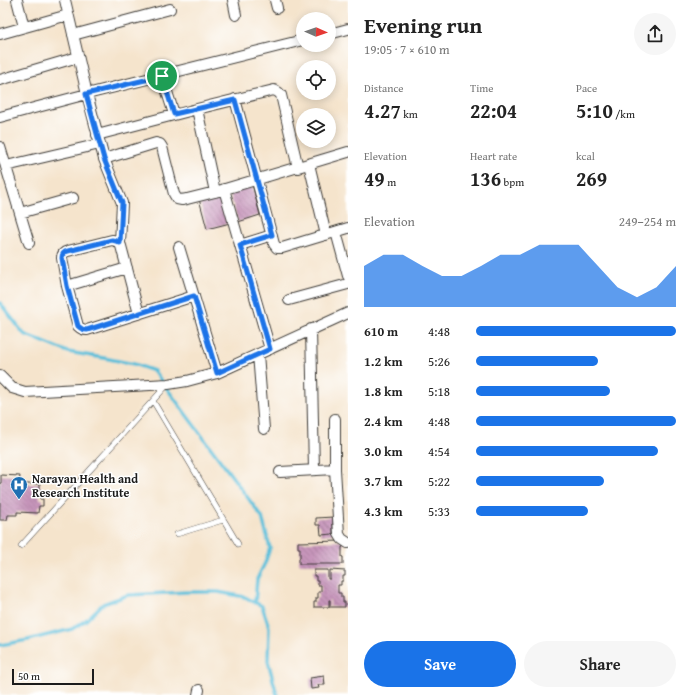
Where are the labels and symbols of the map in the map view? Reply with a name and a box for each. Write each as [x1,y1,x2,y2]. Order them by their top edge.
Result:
north arrow [296,12,336,52]
pin [145,59,179,93]
place label: Narayan Health and Research Institute [32,470,138,501]
hospital icon: Narayan Health and Research Institute [9,475,29,500]
scale bar [12,667,94,686]

